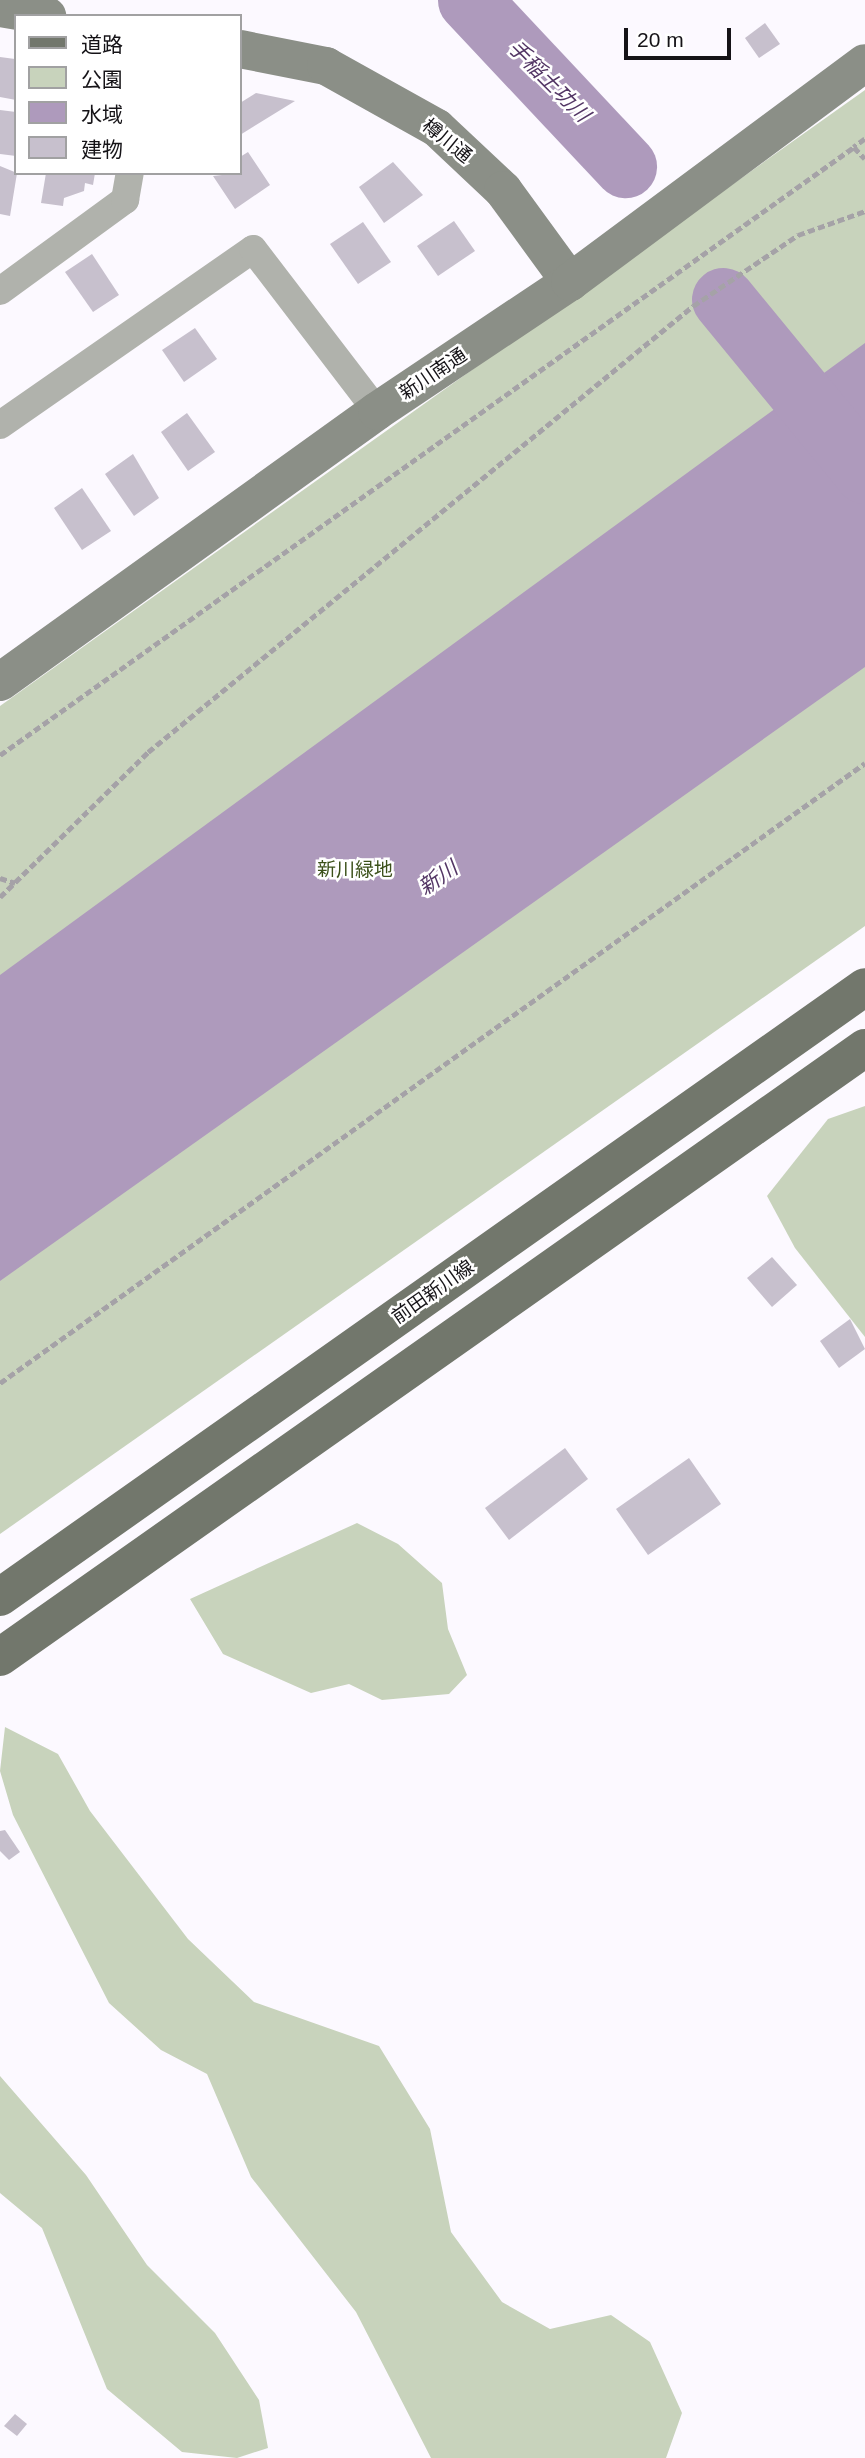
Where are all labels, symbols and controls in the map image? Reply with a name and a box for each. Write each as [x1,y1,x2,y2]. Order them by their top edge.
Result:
legend [14,14,242,175]
scale bar [627,14,734,58]
text: 20 m [637,28,684,51]
text: 道路 [81,33,123,56]
water label: 手稲土功川 [503,35,595,127]
text: 公園 [81,68,123,91]
text: 水域 [81,103,123,126]
street label: 樽川通 [418,114,476,168]
text: 建物 [81,138,123,161]
street label: 新川南通 [395,343,471,405]
water label: 新川 [414,856,462,900]
park label: 新川緑地 [317,859,393,881]
street label: 前田新川線 [388,1255,478,1329]

